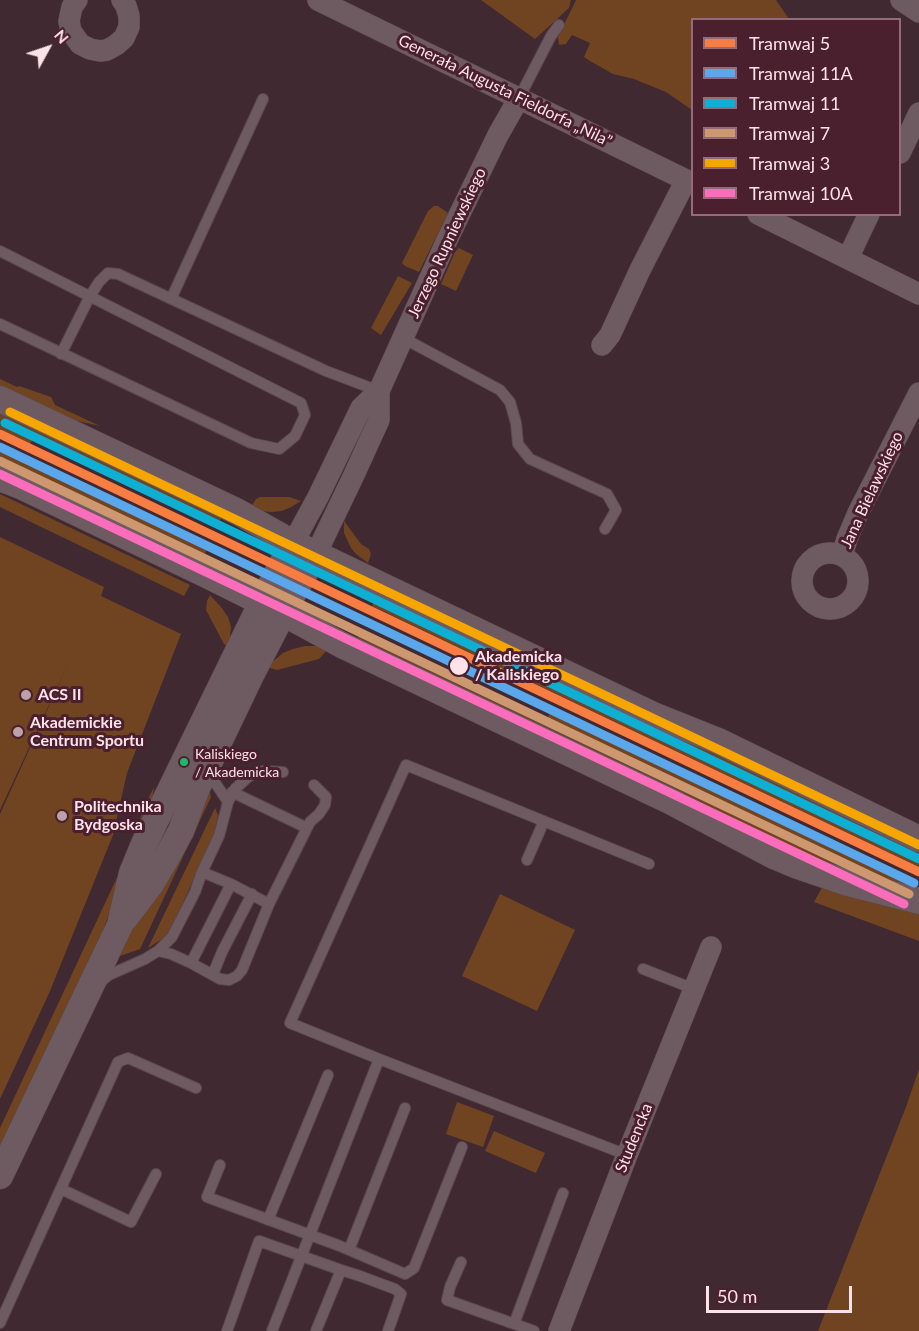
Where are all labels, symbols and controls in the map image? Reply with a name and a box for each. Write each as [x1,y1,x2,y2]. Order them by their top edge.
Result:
north arrow [18,18,78,78]
legend [691,18,901,216]
text: N [51,25,73,47]
street label: Generała Augusta Fieldorfa „Nila” [395,31,615,151]
text: Tramwaj 5 [749,32,830,54]
text: Tramwaj 11A [749,62,853,84]
text: Tramwaj 11 [749,92,841,114]
text: Tramwaj 7 [749,122,830,144]
text: Tramwaj 3 [749,152,830,174]
street label: Jerzego Rupniewskiego [404,165,490,321]
text: Tramwaj 10A [749,182,853,204]
street label: Jana Bielawskiego [837,429,907,551]
place label: Akademicka / Kaliskiego [475,647,562,685]
marker: Akademicka / Kaliskiego [448,655,470,677]
place label: ACS II [38,685,82,705]
marker: ACS II [19,688,33,702]
place label: Akademickie Centrum Sportu [30,713,144,751]
marker: Akademickie Centrum Sportu [11,725,25,739]
place label: Kaliskiego / Akademicka [195,746,279,778]
marker: Kaliskiego / Akademicka [178,756,190,768]
place label: Politechnika Bydgoska [74,797,162,835]
marker: Politechnika Bydgoska [55,809,69,823]
street label: Studencka [611,1101,657,1175]
scale bar [709,1274,854,1312]
text: 50 m [717,1285,757,1307]

